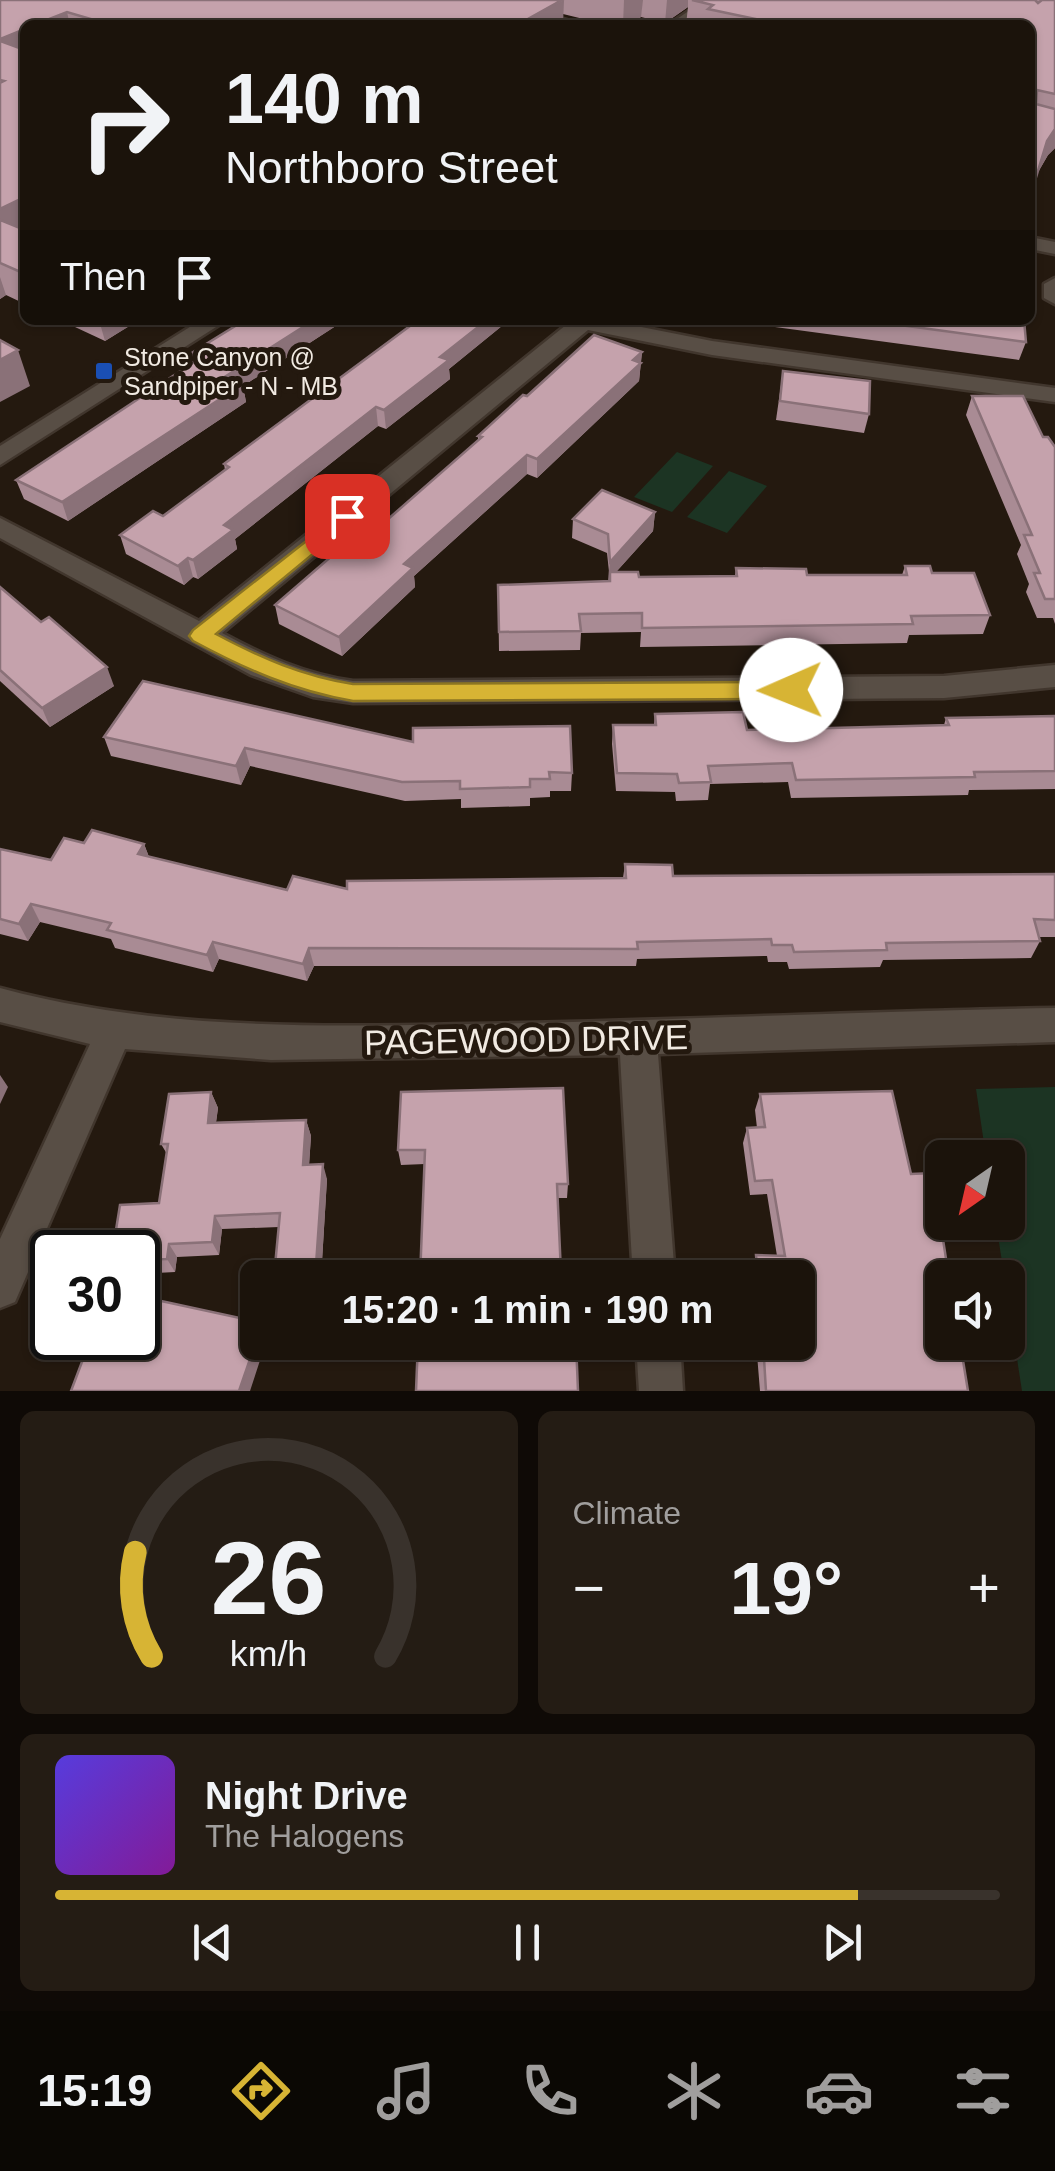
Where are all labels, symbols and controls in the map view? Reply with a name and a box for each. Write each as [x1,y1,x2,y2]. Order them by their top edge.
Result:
icon: right [60,60,190,190]
text: 140 m [225,60,423,138]
text: Northboro Street [225,142,558,193]
icon: arrive [167,250,222,305]
text: Then [60,256,147,298]
place label: Stone Canyon @ Sandpiper - N - MB [124,343,338,400]
marker: Stone Canyon @ Sandpiper - N - MB [93,360,115,382]
pin [305,474,390,559]
icon: arrive [320,489,375,544]
position arrow [739,638,843,742]
street label: PAGEWOOD DRIVE [364,1017,688,1062]
north arrow [925,1140,1025,1240]
map controls [925,1140,1025,1360]
speed limit sign: 30 [30,1230,160,1360]
button: sound [925,1260,1025,1360]
text: 15:20 · 1 min · 190 m [342,1289,713,1331]
text: Climate [573,1495,681,1531]
text: 26 [211,1520,327,1636]
text: 19° [730,1546,843,1630]
text: − [573,1557,605,1619]
text: + [968,1557,1000,1619]
text: km/h [230,1634,307,1674]
text: Night Drive [205,1775,408,1817]
text: The Halogens [205,1818,404,1854]
icon: previous [185,1915,240,1970]
icon: pause [500,1915,555,1970]
icon: next [815,1915,870,1970]
icon: directions [226,2056,296,2126]
icon: music [371,2056,441,2126]
icon: phone [515,2056,585,2126]
icon: climate [659,2056,729,2126]
icon: car [804,2056,874,2126]
icon: filters [948,2056,1018,2126]
text: 15:19 [37,2065,152,2116]

